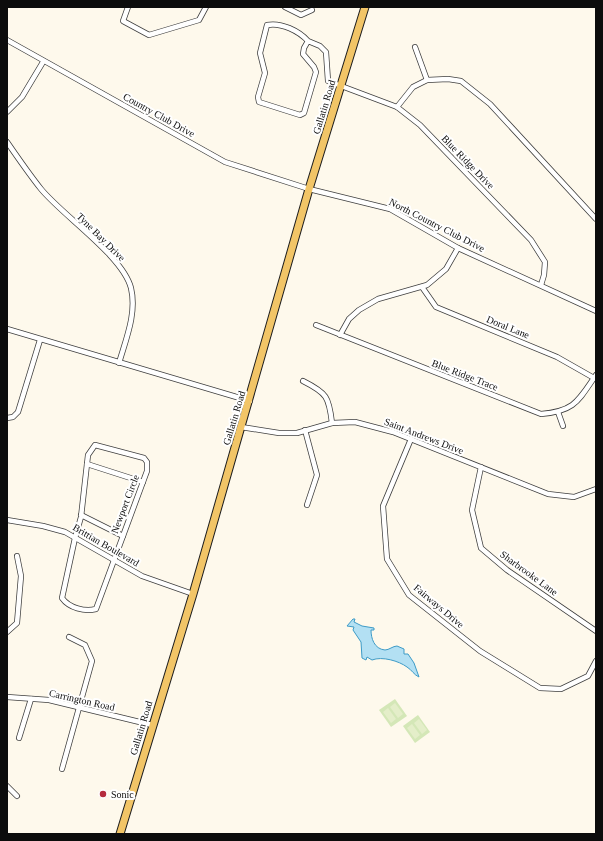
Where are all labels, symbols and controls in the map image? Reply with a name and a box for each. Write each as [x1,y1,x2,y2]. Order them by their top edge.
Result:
street label: Gallatin Road [311,79,337,135]
street label: Country Club Drive [121,91,197,139]
street label: Blue Ridge Drive [440,133,497,192]
street label: North Country Club Drive [387,196,487,254]
street label: Tyne Bay Drive [75,211,128,264]
street label: Doral Lane [485,313,532,341]
street label: Blue Ridge Trace [430,357,500,393]
street label: Gallatin Road [221,390,247,446]
street label: Saint Andrews Drive [383,416,466,456]
street label: Newport Circle [109,473,141,535]
street label: Brittian Boulevard [71,522,141,568]
street label: Sharbrooke Lane [498,548,560,598]
street label: Fairways Drive [412,582,467,630]
street label: Carrington Road [48,687,116,713]
street label: Gallatin Road [128,700,154,756]
marker: Sonic [98,789,108,799]
place label: Sonic [111,789,134,800]

